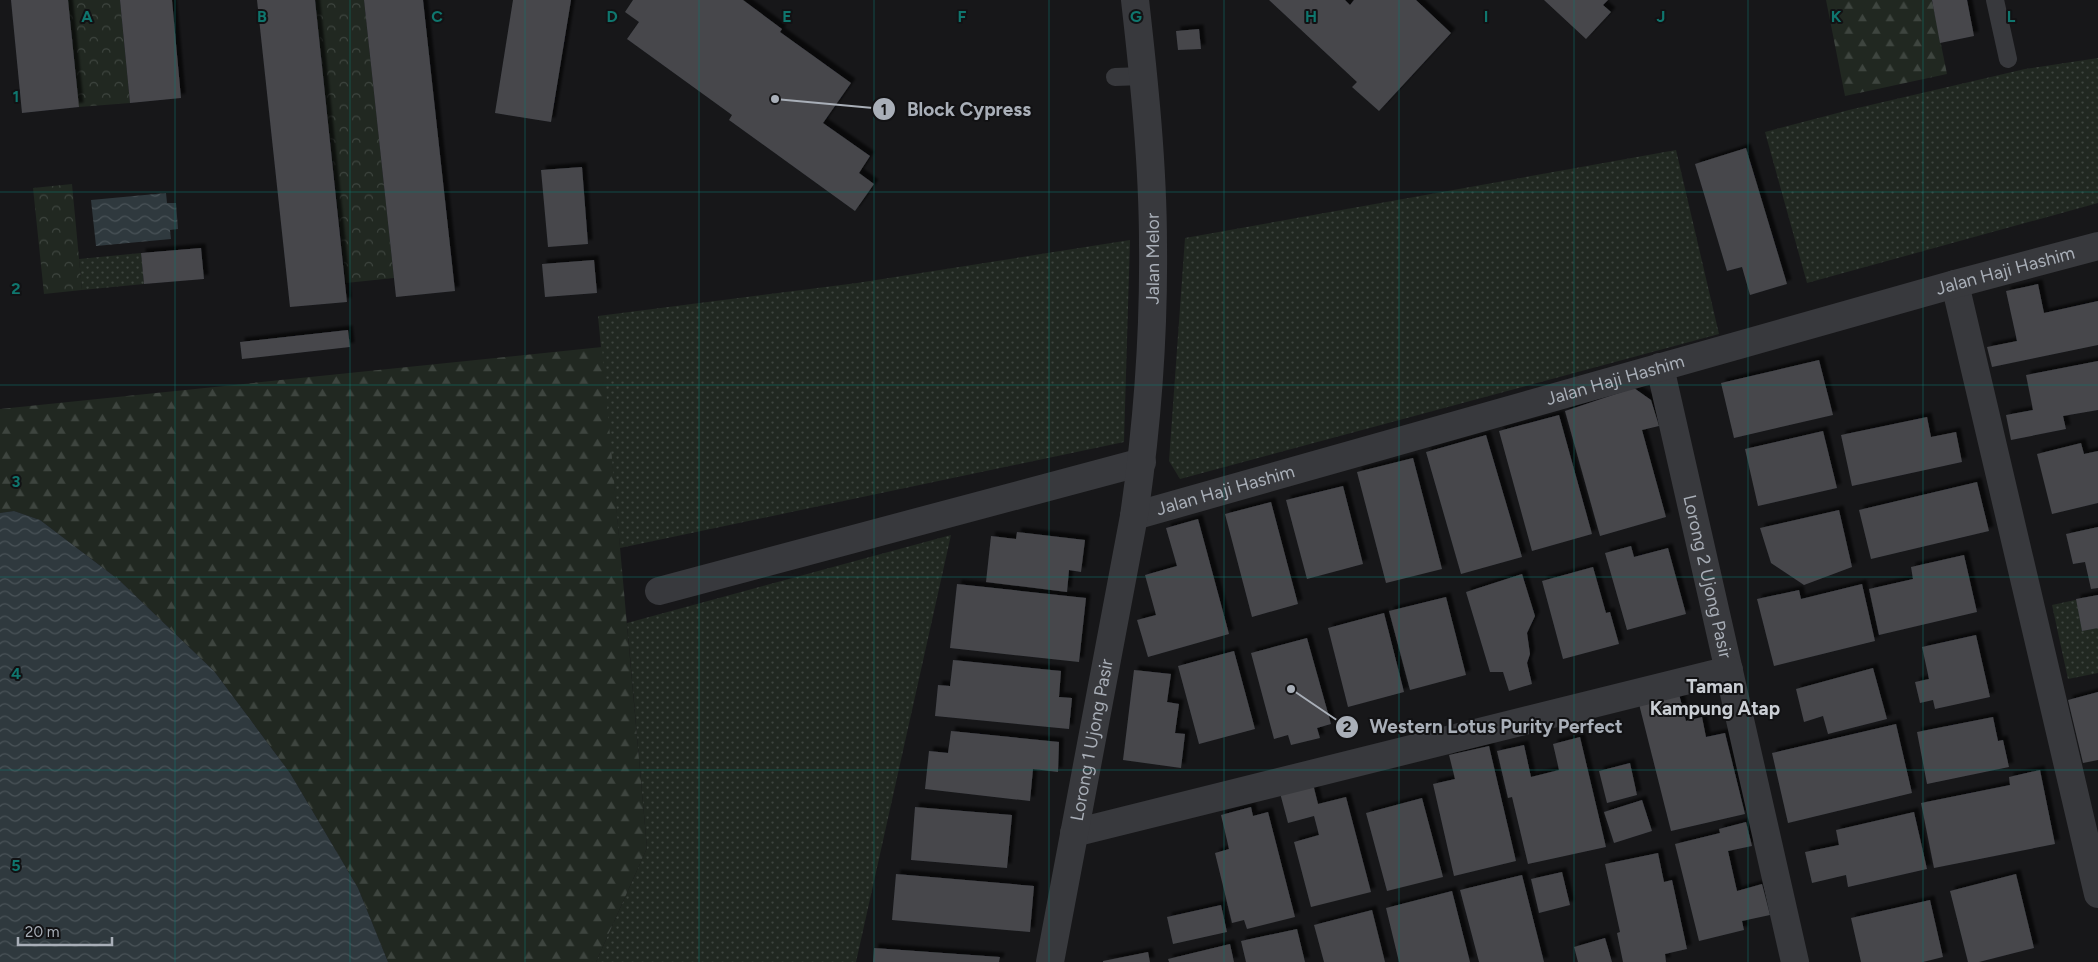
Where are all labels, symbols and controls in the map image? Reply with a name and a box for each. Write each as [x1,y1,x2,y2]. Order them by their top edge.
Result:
text: A [81,7,93,26]
text: B [257,7,267,26]
text: C [431,7,443,26]
text: D [606,7,618,26]
text: E [782,7,792,26]
text: F [958,7,967,26]
text: G [1130,7,1142,26]
text: H [1305,7,1317,26]
text: I [1484,7,1488,26]
text: J [1657,7,1665,26]
text: K [1831,7,1842,26]
text: L [2007,7,2016,26]
text: 1 [13,87,19,106]
callout: Block Cypress [872,92,1041,126]
text: Block Cypress [907,98,1031,121]
text: 1 [881,101,887,119]
street label: Jalan Melor [1142,213,1164,305]
street label: Jalan Haji Hashim [1933,242,2077,300]
text: 2 [11,279,21,298]
street label: Jalan Haji Hashim [1543,350,1687,410]
street label: Jalan Haji Hashim [1154,460,1297,520]
text: 3 [12,472,21,491]
street label: Lorong 2 Ujong Pasir [1678,493,1737,661]
street label: Lorong 1 Ujong Pasir [1066,657,1118,823]
text: 4 [11,664,21,683]
district label: Taman Kampung Atap [1650,675,1780,720]
callout: Western Lotus Purity Perfect [1335,710,1633,744]
text: Western Lotus Purity Perfect [1369,715,1623,738]
text: 2 [1343,718,1352,736]
text: 5 [11,856,21,875]
scale bar [18,914,111,946]
text: 20 m [25,923,59,941]

